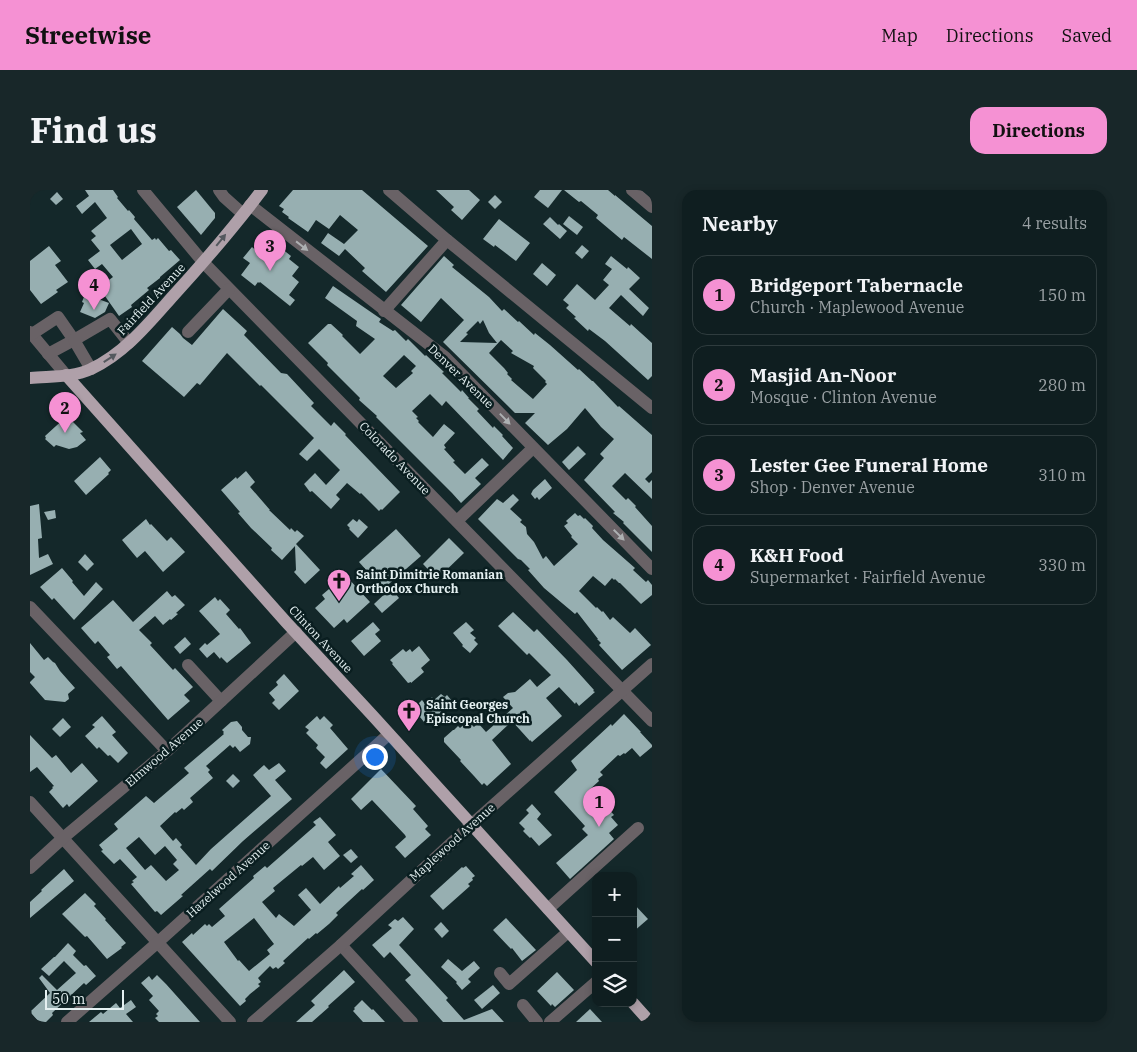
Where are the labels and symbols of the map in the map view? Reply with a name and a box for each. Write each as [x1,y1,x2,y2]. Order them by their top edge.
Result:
pin: 3 [254,230,286,271]
one-way arrow [215,235,227,247]
one-way arrow [295,241,308,252]
street label: Fairfield Avenue [114,260,188,338]
pin: 4 [78,269,110,310]
street label: Denver Avenue [425,341,497,411]
one-way arrow [103,353,116,363]
pin: 2 [49,392,81,433]
one-way arrow [499,413,511,425]
street label: Colorado Avenue [356,418,434,498]
one-way arrow [613,529,625,541]
place label: Saint Dimitrie Romanian Orthodox Church [356,567,503,596]
church icon: Saint Dimitrie Romanian Orthodox Church [326,568,352,602]
street label: Clinton Avenue [286,602,356,676]
place label: Saint Georges Episcopal Church [426,697,530,726]
church icon: Saint Georges Episcopal Church [396,698,422,732]
street label: Elmwood Avenue [122,714,206,790]
your location [362,744,388,770]
pin: 1 [583,786,615,827]
street label: Maplewood Avenue [406,800,498,884]
street label: Hazelwood Avenue [183,838,273,920]
scale bar [45,987,124,1010]

